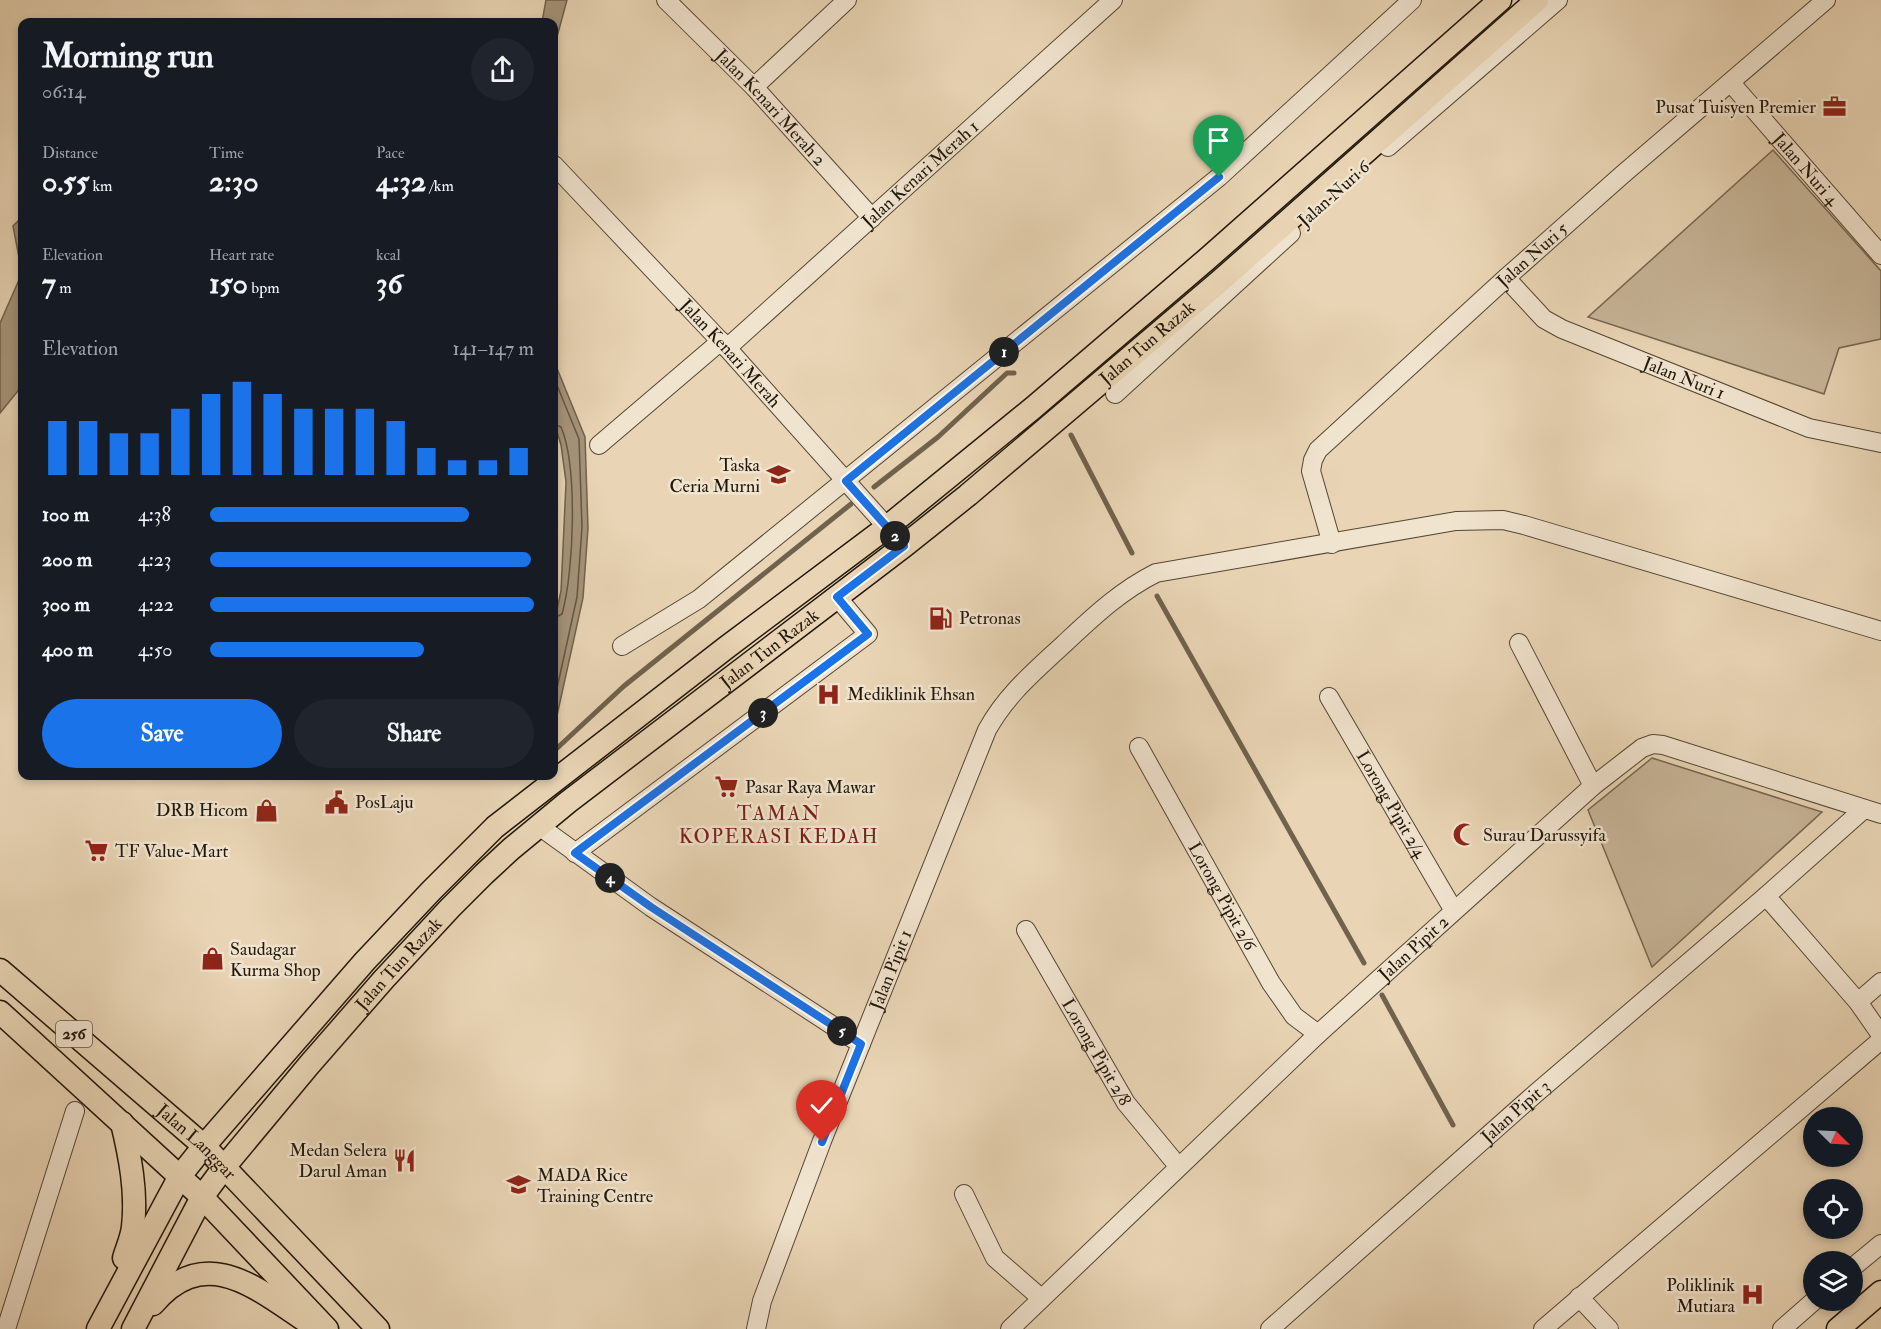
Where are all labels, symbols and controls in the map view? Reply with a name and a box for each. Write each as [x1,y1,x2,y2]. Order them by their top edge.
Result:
text: Morning run [42,36,214,77]
button: share [471,38,534,101]
street label: Jalan Kenari Merah 2 [710,43,831,171]
text: 06:14 [42,79,85,104]
office icon: Pusat Tuisyen Premier [1821,94,1847,120]
place label: Pusat Tuisyen Premier [1655,96,1816,119]
street label: Jalan Kenari Merah 1 [856,115,983,233]
pin [1193,115,1244,177]
icon: arrive [1202,124,1235,157]
street label: Jalan Nuri 4 [1767,127,1845,211]
text: Distance [42,143,98,163]
text: Time [209,143,244,163]
text: Pace [376,143,405,163]
street label: Jalan Nuri 6 [1293,155,1375,233]
text: 0.55 [42,163,89,200]
text: 2:30 [209,163,259,200]
text: 4:32 [376,163,426,200]
text: km [89,176,113,196]
text: /km [426,176,454,196]
street label: Jalan Nuri 5 [1491,217,1573,293]
text: Elevation [42,245,103,265]
text: Heart rate [209,245,274,265]
text: kcal [376,245,401,265]
text: 7 [42,265,56,302]
text: 150 [209,265,248,302]
text: 36 [376,265,403,302]
text: m [56,278,72,298]
text: bpm [248,278,280,298]
street label: Jalan Kenari Merah [674,293,787,413]
street label: Jalan Tun Razak [1094,296,1200,391]
text: Elevation [42,336,118,361]
text: 141–147 m [452,336,534,361]
pin: 1 [989,337,1019,367]
text: 1 [1001,342,1007,362]
street label: Jalan Nuri 1 [1639,351,1728,405]
place label: Taska Ceria Murni [669,454,761,498]
school or university icon: Taska Ceria Murni [765,462,791,488]
text: 100 m [42,502,89,527]
text: 4:38 [138,502,171,527]
pin: 2 [880,521,910,551]
text: 2 [891,526,899,546]
text: 200 m [42,547,92,572]
text: 4:23 [138,547,172,572]
text: 300 m [42,592,90,617]
text: 4:22 [138,592,174,617]
street label: Jalan Tun Razak [715,603,824,694]
fuel station icon: Petronas [928,605,954,631]
place label: Petronas [959,607,1021,630]
text: 400 m [42,637,93,662]
text: 4:50 [138,637,173,662]
hospital icon: Mediklinik Ehsan [816,681,842,707]
place label: Mediklinik Ehsan [847,683,975,706]
pin: 3 [748,698,778,728]
button: Save [42,699,282,768]
button: Share [294,699,534,768]
text: 3 [760,703,766,723]
street label: Lorong Pipit 2/4 [1351,746,1433,863]
supermarket icon: Pasar Raya Mawar [714,774,740,800]
place label: Pasar Raya Mawar [745,776,876,799]
public building icon: PosLaju [324,789,350,815]
place label: PosLaju [355,791,414,814]
shop icon: DRB Hicom [253,797,279,823]
place label: DRB Hicom [156,799,248,822]
district label: TAMAN KOPERASI KEDAH [679,801,879,849]
mosque icon: Surau Darussyifa [1452,822,1478,848]
place label: Surau Darussyifa [1483,824,1606,847]
supermarket icon: TF Value-Mart [84,838,110,864]
street label: Lorong Pipit 2/6 [1183,838,1262,955]
place label: TF Value-Mart [115,840,228,863]
pin: 4 [595,863,625,893]
text: 4 [606,868,614,888]
street label: Jalan Pipit 2 [1373,910,1453,986]
street label: Jalan Tun Razak [350,912,447,1016]
street label: Jalan Pipit 1 [864,926,917,1014]
place label: Saudagar Kurma Shop [230,938,321,982]
shop icon: Saudagar Kurma Shop [199,946,225,972]
street label: Lorong Pipit 2/8 [1057,994,1137,1110]
pin: 5 [827,1016,857,1046]
road number: 256 [56,1021,92,1047]
text: 5 [838,1021,846,1041]
street label: Jalan Pipit 3 [1475,1075,1555,1149]
pin [796,1080,847,1142]
icon: check [805,1089,838,1122]
street label: Jalan Langgar [151,1098,242,1185]
north arrow [1803,1107,1863,1167]
map controls [1803,1107,1863,1311]
place label: Medan Selera Darul Aman [289,1139,388,1183]
restaurant icon: Medan Selera Darul Aman [392,1147,418,1173]
place label: MADA Rice Training Centre [537,1164,654,1208]
school or university icon: MADA Rice Training Centre [506,1172,532,1198]
button: locate [1803,1179,1863,1239]
button: layers [1803,1251,1863,1311]
place label: Poliklinik Mutiara [1666,1274,1736,1318]
hospital icon: Poliklinik Mutiara [1740,1282,1766,1308]

